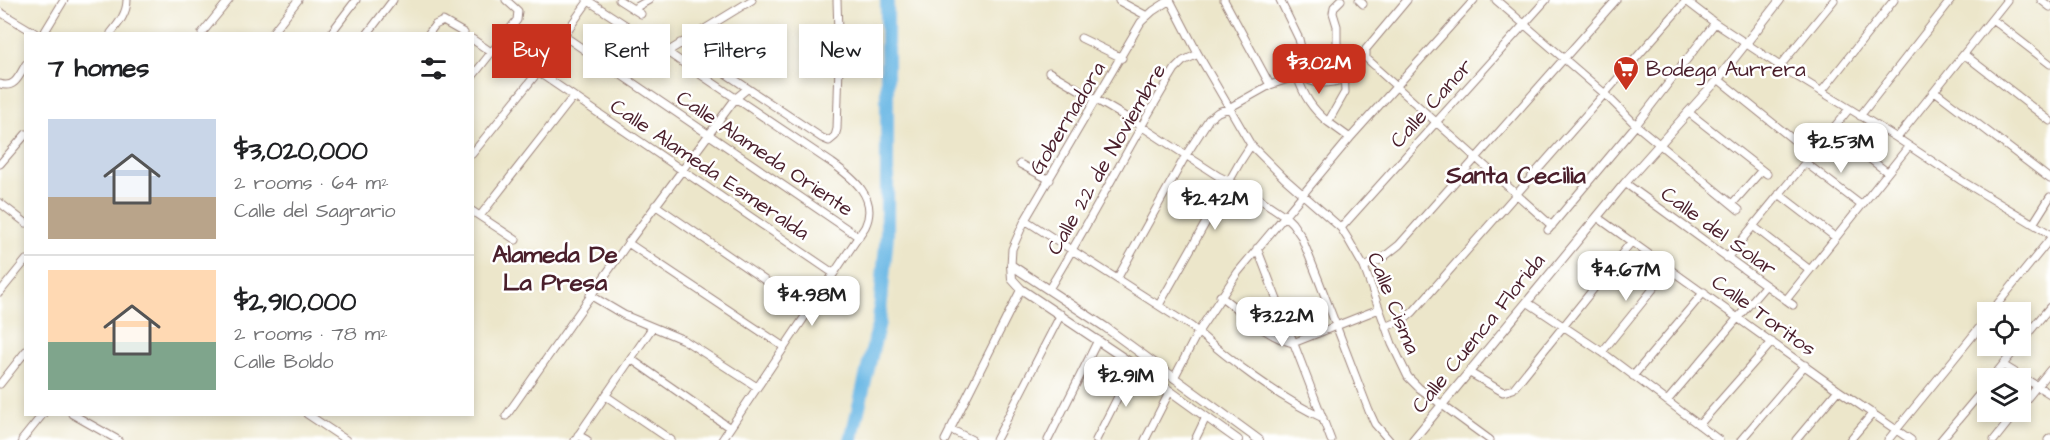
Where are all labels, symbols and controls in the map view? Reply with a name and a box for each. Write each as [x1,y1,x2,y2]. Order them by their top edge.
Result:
chip: Buy [492,24,571,78]
chip: Rent [583,24,670,78]
chip: Filters [682,24,787,78]
chip: New [799,24,883,78]
pin: $3.02M [1270,44,1368,95]
text: $3.02M [1287,49,1351,77]
text: 7 homes [48,50,149,86]
icon: filters [417,52,450,85]
street label: Calle Canor [1383,52,1480,154]
supermarket icon: Bodega Aurrera [1611,54,1641,92]
place label: Bodega Aurrera [1646,55,1806,86]
street label: Gobernadora [1022,56,1113,180]
street label: Calle 22 de Noviembre [1040,58,1173,260]
street label: Calle Alameda Oriente [671,83,859,223]
street label: Calle Alameda Esmeralda [604,92,815,247]
pin: $2.53M [1792,123,1890,174]
text: $2.53M [1808,128,1874,156]
text: $3,020,000 [234,133,368,169]
icon: home [96,143,168,215]
district label: Santa Cecilia [1445,159,1587,193]
text: 2 rooms · 64 m² [234,169,389,197]
pin: $2.42M [1166,180,1264,231]
street label: Calle del Solar [1655,180,1783,284]
text: $2.42M [1182,185,1249,213]
text: Calle del Sagrario [234,197,396,225]
district label: Alameda De La Presa [492,238,618,300]
street label: Calle Cuenca Florida [1405,247,1552,419]
street label: Calle Cisma [1360,248,1427,359]
pin: $4.67M [1577,251,1675,302]
text: $4.67M [1592,256,1660,284]
street label: Calle Toritos [1706,268,1822,363]
pin: $4.98M [763,276,861,327]
text: $4.98M [778,281,846,309]
text: $2,910,000 [234,284,356,320]
icon: home [96,294,168,366]
pin: $3.22M [1233,297,1331,348]
text: $3.22M [1250,302,1314,330]
map controls [1977,302,2031,422]
button: locate [1977,302,2031,356]
text: 2 rooms · 78 m² [234,320,388,348]
text: Calle Boldo [234,348,334,376]
pin: $2.91M [1077,357,1175,408]
text: $2.91M [1098,362,1154,390]
button: layers [1977,368,2031,422]

